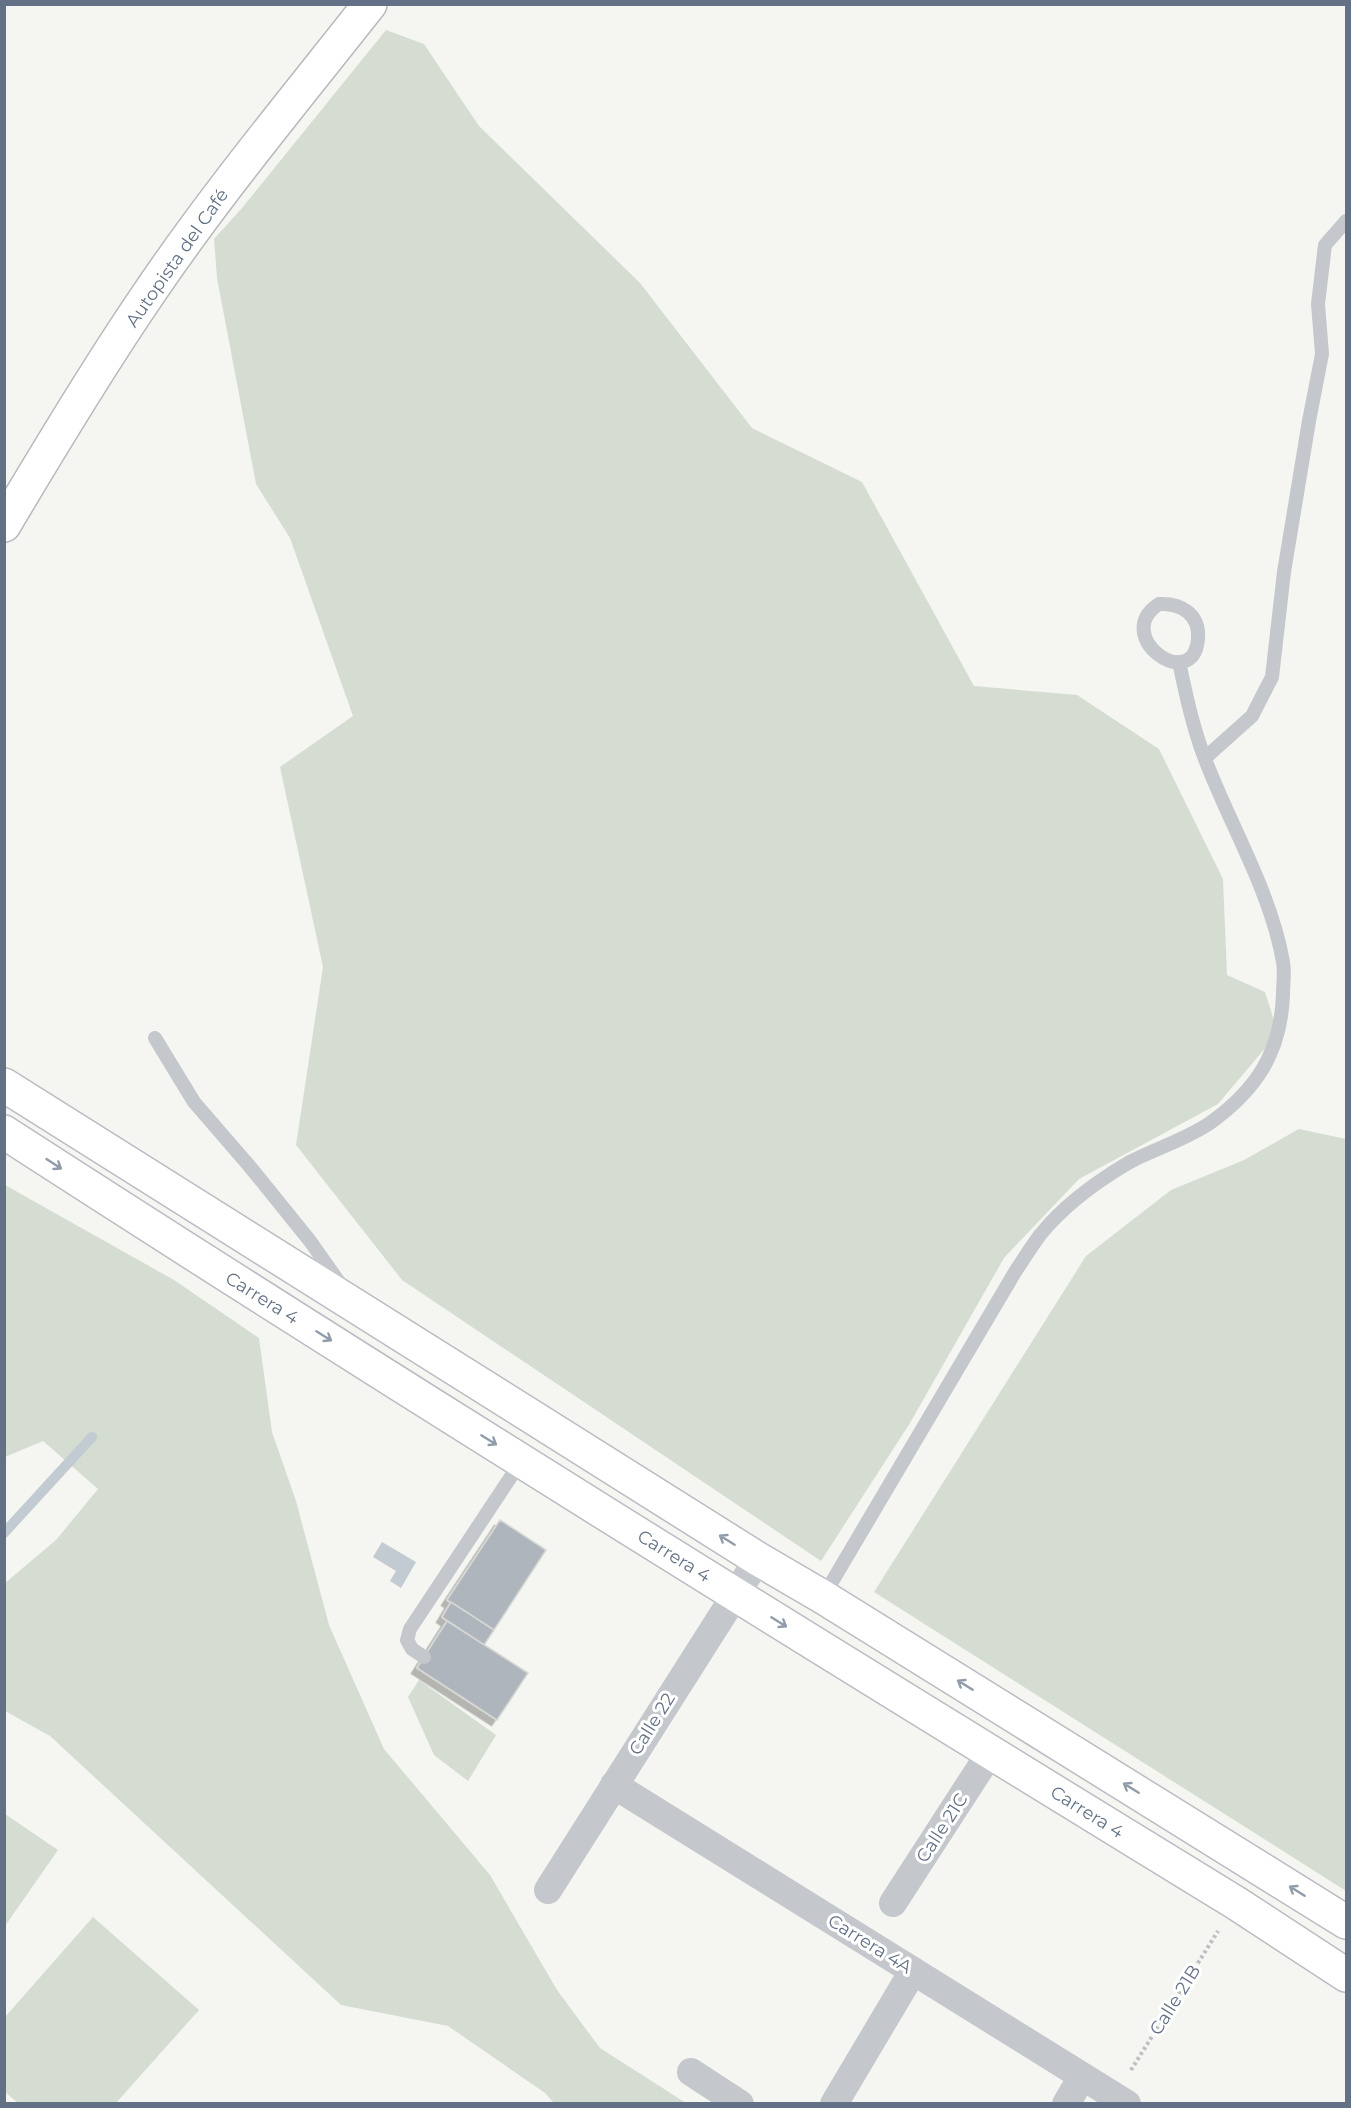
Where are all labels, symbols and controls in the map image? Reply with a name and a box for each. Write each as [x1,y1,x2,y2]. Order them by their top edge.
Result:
street label: Autopista del Café [121,184,233,331]
one-way arrow [45,1157,62,1170]
street label: Carrera 4 [221,1267,303,1329]
one-way arrow [315,1331,332,1343]
one-way arrow [480,1435,497,1447]
street label: Carrera 4 [633,1525,715,1587]
one-way arrow [719,1534,736,1546]
one-way arrow [770,1616,787,1628]
one-way arrow [957,1679,974,1691]
street label: Calle 22 [624,1689,680,1759]
street label: Carrera 4 [1046,1781,1128,1843]
one-way arrow [1123,1782,1140,1794]
street label: Calle 21C [912,1789,973,1867]
one-way arrow [1289,1885,1306,1897]
street label: Carrera 4A [824,1910,916,1978]
street label: Calle 21B [1145,1961,1205,2039]

